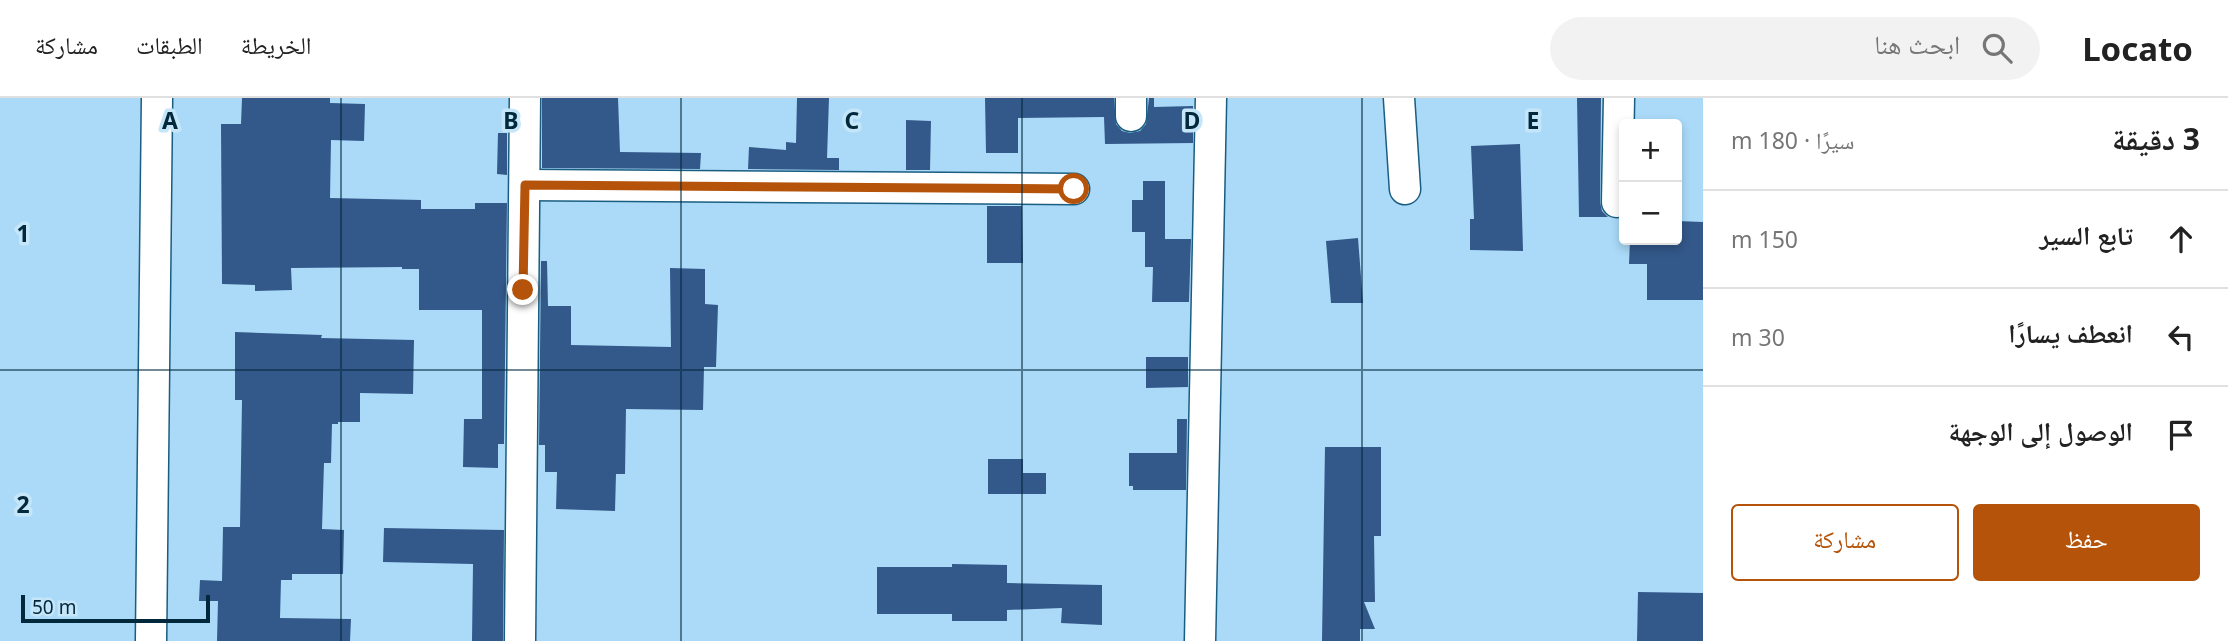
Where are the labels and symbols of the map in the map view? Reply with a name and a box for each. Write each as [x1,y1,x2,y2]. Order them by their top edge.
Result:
text: A [162,104,178,136]
text: B [503,104,519,136]
text: C [845,104,860,136]
text: D [1184,104,1200,136]
text: E [1527,104,1539,136]
route start [1058,173,1089,204]
text: 1 [16,217,30,249]
route end [507,274,538,305]
text: 2 [16,488,30,520]
scale bar [21,592,210,624]

